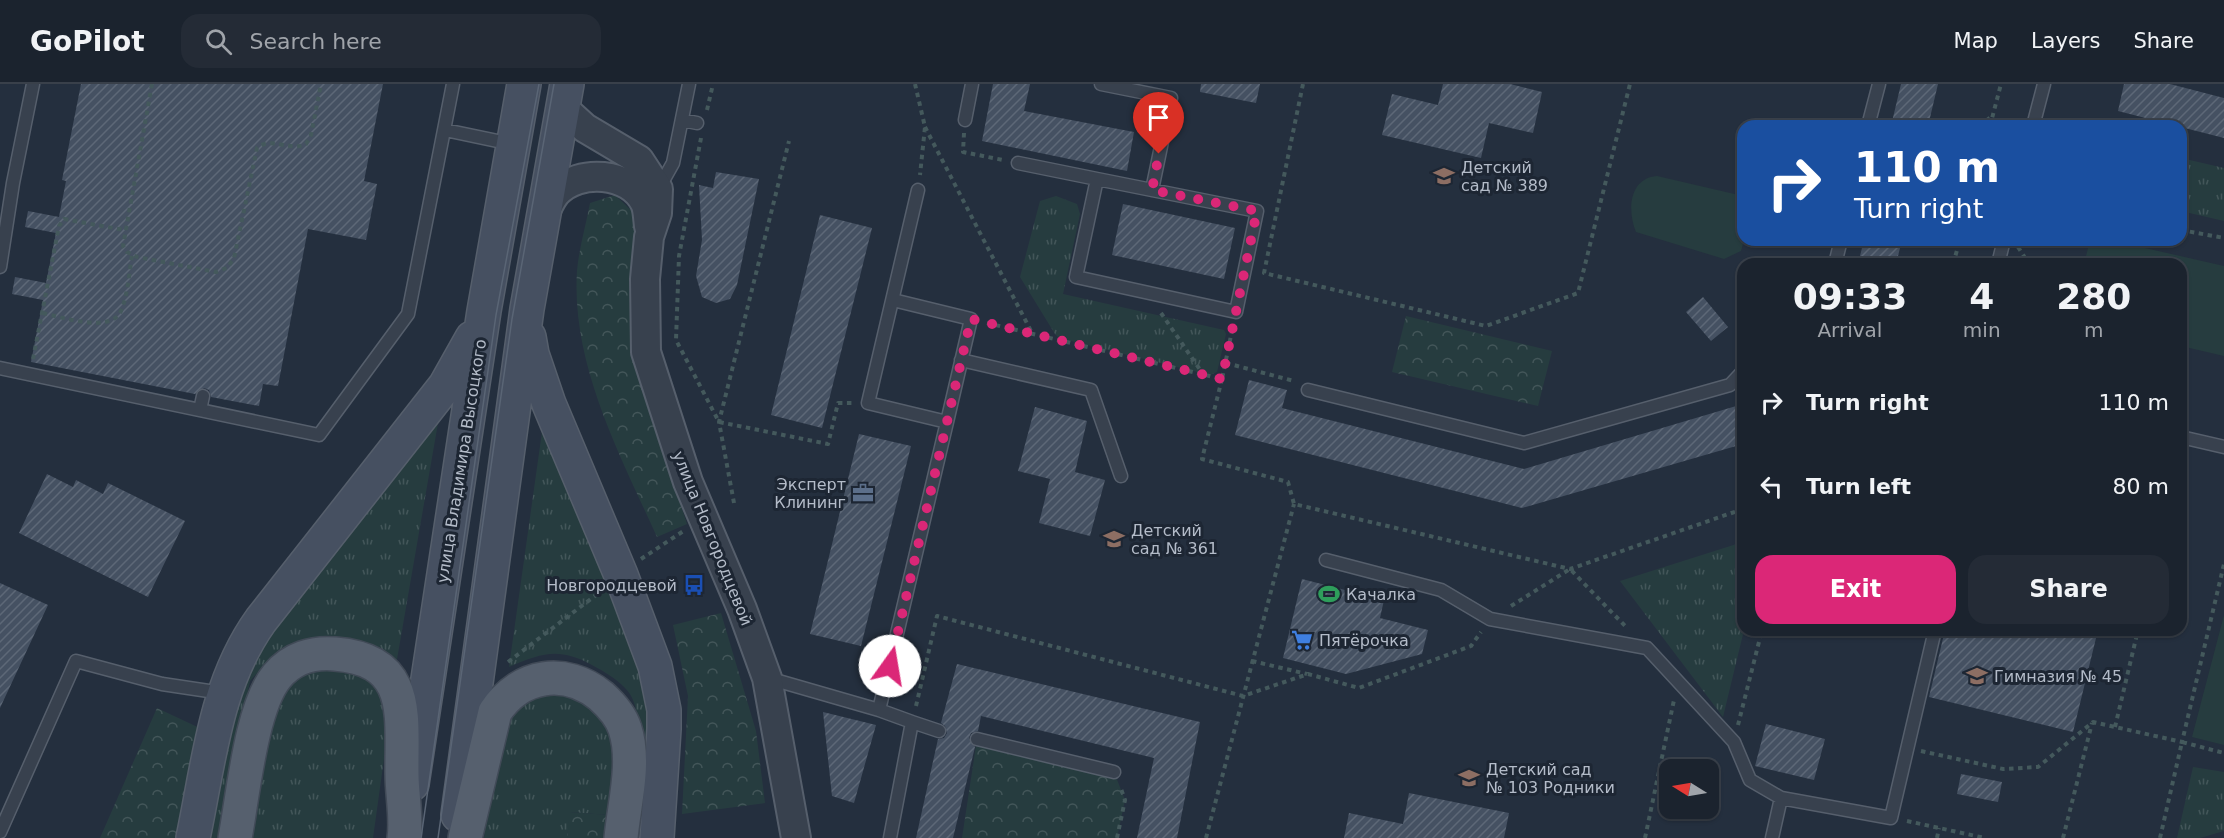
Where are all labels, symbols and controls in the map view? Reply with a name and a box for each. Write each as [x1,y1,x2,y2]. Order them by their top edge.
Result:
search box [181,14,601,68]
text: GoPilot [30,25,145,58]
icon: search [202,25,235,58]
text: Search here [250,29,382,54]
text: Map [1954,29,1998,53]
text: Layers [2031,29,2100,53]
text: Share [2133,29,2194,53]
pin [1133,92,1184,154]
icon: arrive [1142,101,1175,134]
text: 110 m [1854,143,2000,192]
icon: right [1755,144,1833,222]
place label: Детский сад № 389 [1461,158,1548,195]
school or university icon: Детский сад № 389 [1432,164,1456,188]
text: Turn right [1854,193,1983,224]
text: 09:33 [1793,276,1907,317]
text: 4 [1969,276,1994,317]
text: 280 [2056,276,2131,317]
text: Arrival [1817,318,1882,342]
text: min [1963,318,2001,342]
text: m [2084,318,2104,342]
street label: улица Владимира Высоцкого [433,338,490,584]
icon: right [1755,386,1788,419]
text: Turn right [1806,390,1929,415]
text: 110 m [2099,390,2169,415]
street label: улица Новгородцевой [669,448,756,628]
icon: left [1755,470,1788,503]
text: Turn left [1806,474,1911,499]
text: 80 m [2113,474,2169,499]
place label: Эксперт Клининг [774,475,846,512]
office icon: Эксперт Клининг [851,481,875,505]
place label: Детский сад № 361 [1131,521,1218,558]
school or university icon: Детский сад № 361 [1102,527,1126,551]
button: Exit [1755,555,1956,624]
button: Share [1968,555,2169,624]
bus stop icon: Новгородцевой [682,573,706,597]
place label: Новгородцевой [546,576,677,595]
sports icon: Качалка [1317,582,1341,606]
place label: Качалка [1346,585,1416,604]
supermarket icon: Пятёрочка [1290,628,1314,652]
place label: Пятёрочка [1319,631,1409,650]
position arrow [858,634,922,698]
school or university icon: Гимназия № 45 [1965,664,1989,688]
place label: Гимназия № 45 [1994,667,2122,686]
north arrow [1659,759,1719,819]
map controls [1659,759,1719,819]
place label: Детский сад № 103 Родники [1486,760,1615,797]
school or university icon: Детский сад № 103 Родники [1457,766,1481,790]

